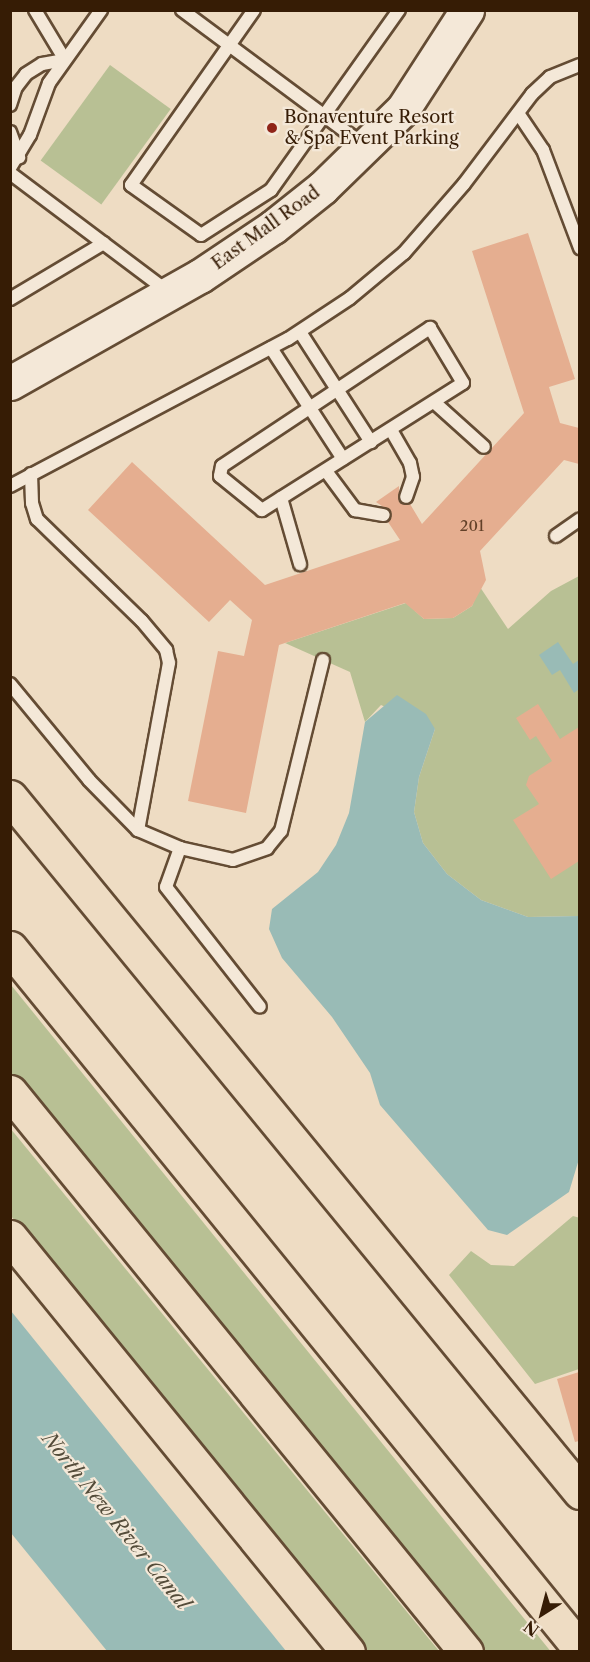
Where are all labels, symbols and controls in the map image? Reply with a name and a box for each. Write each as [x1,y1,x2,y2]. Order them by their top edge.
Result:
place label: Bonaventure Resort & Spa Event Parking [284,107,459,150]
marker: Bonaventure Resort & Spa Event Parking [265,121,279,135]
street label: East Mall Road [208,182,324,274]
house number: 201 [460,517,484,535]
water label: North New River Canal [37,1427,195,1615]
north arrow [512,1584,572,1644]
text: N [520,1616,543,1641]

